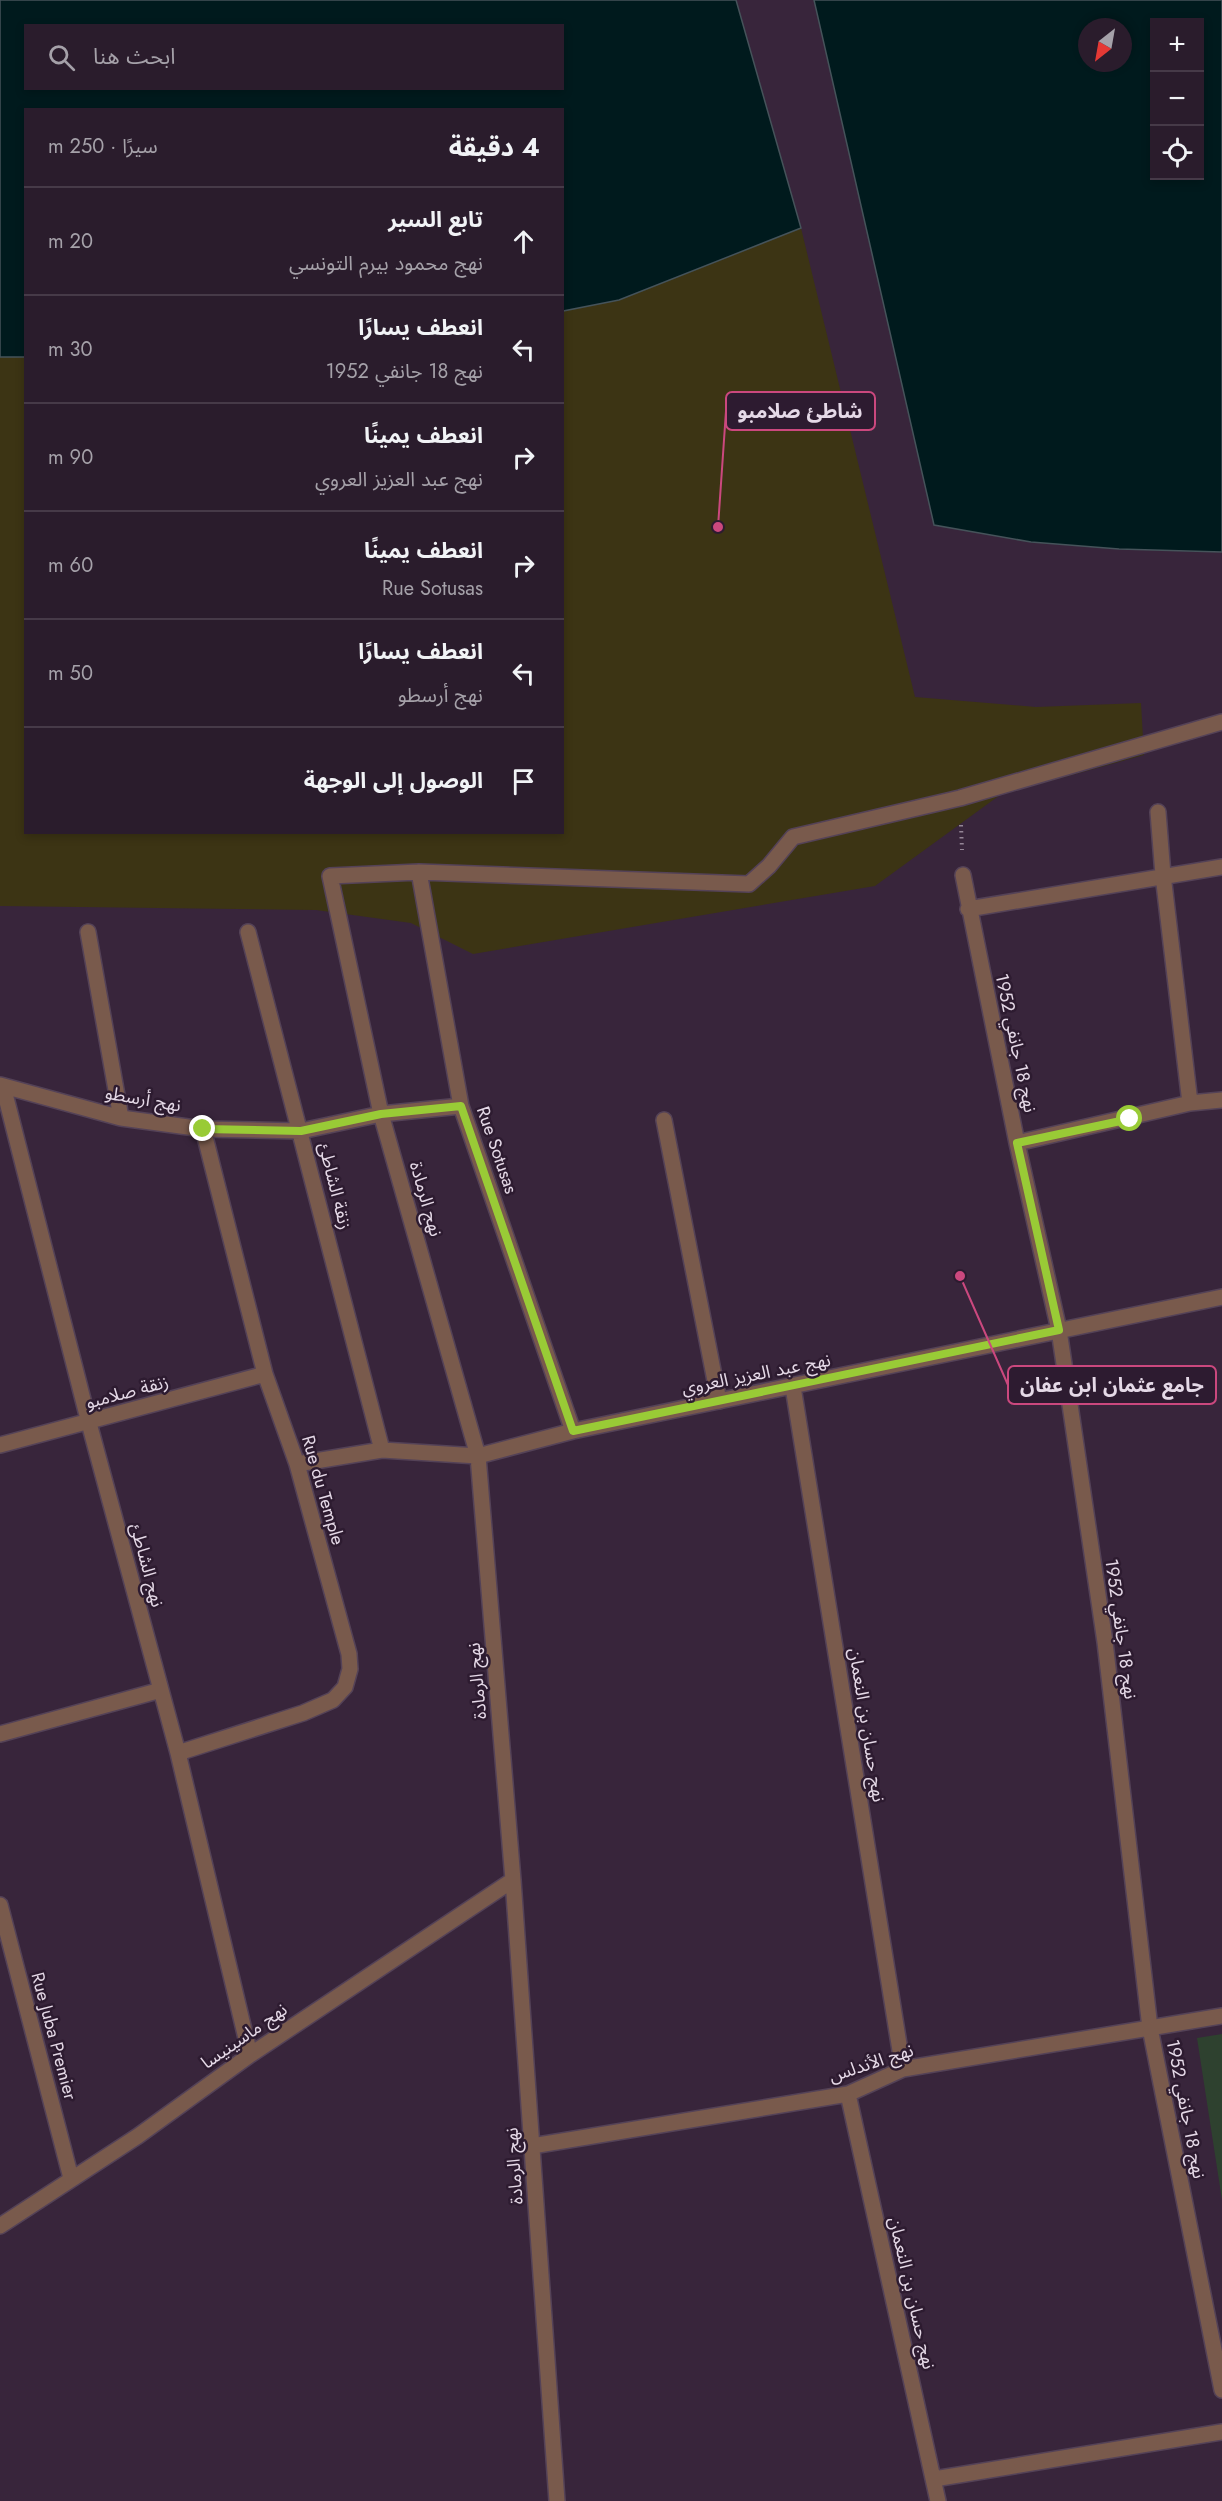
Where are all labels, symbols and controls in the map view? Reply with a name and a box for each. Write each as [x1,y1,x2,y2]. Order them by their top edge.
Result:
north arrow [1078,18,1132,72]
map controls [1150,18,1204,180]
button: + [1150,18,1204,72]
search box [24,24,564,90]
text: ابحث هنا [93,40,175,72]
icon: search [45,41,78,74]
button: − [1150,72,1204,126]
button: locate [1150,126,1204,180]
text: 4 دقيقة [449,128,540,166]
text: سيرًا · 250 m [48,132,158,161]
text: تابع السير [388,203,483,235]
icon: ahead [507,225,540,258]
text: 20 m [48,227,93,256]
text: نهج محمود بيرم التونسي [289,249,483,278]
text: انعطف يسارًا [358,311,483,343]
icon: left [507,333,540,366]
text: 30 m [48,335,93,364]
text: نهج 18 جانفي 1952 [326,357,483,386]
callout: شاطئ صلامبو [726,392,875,430]
text: شاطئ صلامبو [738,397,863,426]
text: انعطف يمينًا [364,419,483,451]
icon: right [507,441,540,474]
text: 90 m [48,443,93,472]
text: نهج عبد العزيز العروي [315,465,483,494]
text: انعطف يمينًا [364,534,483,566]
icon: right [507,549,540,582]
text: 60 m [48,551,93,580]
text: Rue Sotusas [382,574,483,603]
text: انعطف يسارًا [358,635,483,667]
icon: left [507,657,540,690]
text: 50 m [48,659,93,688]
text: نهج أرسطو [398,681,483,710]
text: الوصول إلى الوجهة [304,764,483,796]
icon: arrive [507,765,540,798]
street label: نهج 18 جانفي 1952 [988,971,1043,1115]
street label: نهج أرسطو [103,1080,183,1118]
street label: Rue Sotusas [470,1103,524,1197]
route start [1116,1105,1142,1131]
route end [189,1115,215,1141]
street label: زنقة الشاطئ [312,1140,358,1232]
street label: نهج الرمادة [403,1158,449,1240]
street label: نهج عبد العزيز العروي [679,1347,833,1401]
callout: جامع عثمان ابن عفان [1008,1366,1216,1404]
street label: زنقة صلامبو [83,1368,171,1416]
text: جامع عثمان ابن عفان [1020,1371,1204,1400]
street label: Rue du Temple [295,1432,351,1548]
street label: نهج الشاطئ [123,1520,171,1610]
street label: نهج 18 جانفي 1952 [1098,1557,1144,1701]
street label: نهج الرمادة [461,1642,493,1720]
street label: نهج حسان بن النعمان [842,1646,892,1804]
street label: Rue Juba Premier [24,1969,84,2103]
street label: نهج ماسينيسا [196,1997,292,2075]
street label: نهج الأندلس [825,2037,917,2089]
street label: نهج 18 جانفي 1952 [1160,2037,1212,2181]
street label: نهج الرمادة [498,2127,530,2205]
street label: نهج حسان بن النعمان [882,2214,942,2372]

